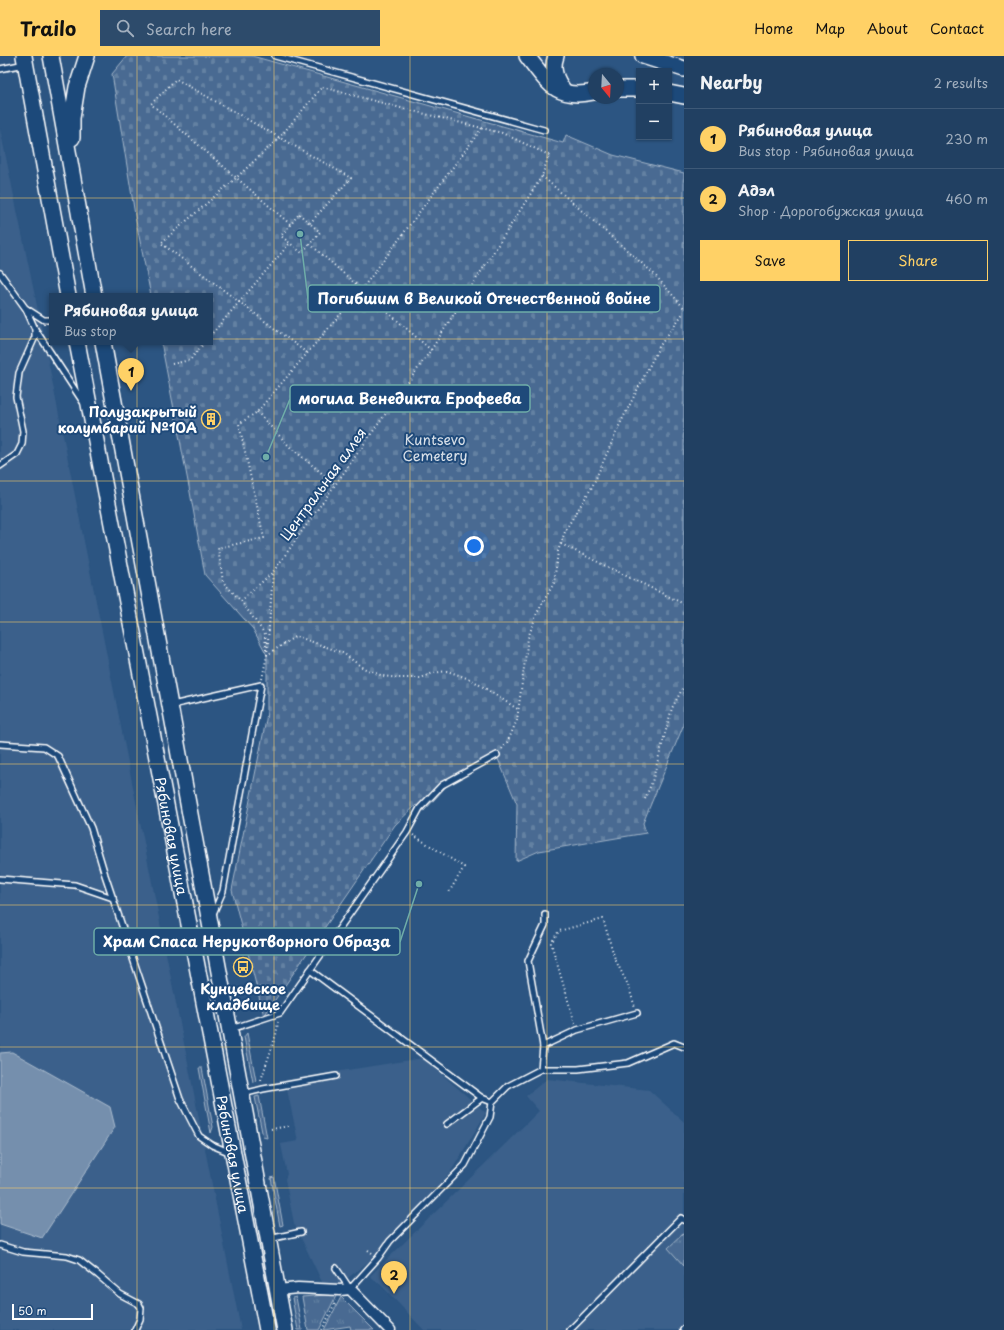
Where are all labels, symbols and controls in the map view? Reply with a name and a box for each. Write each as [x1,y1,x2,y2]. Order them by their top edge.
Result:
search box [100,10,380,46]
text: Trailo [20,14,76,42]
icon: search [114,17,136,39]
text: Search here [146,17,232,40]
text: Home [754,18,793,39]
text: Map [815,18,845,39]
text: About [867,18,908,39]
text: Contact [930,18,984,39]
north arrow [588,68,624,104]
map controls [636,68,672,140]
button: + [636,68,672,104]
text: Nearby [700,69,762,95]
text: 2 results [934,73,988,92]
button: − [636,104,672,140]
text: Рябиновая улица [738,118,873,141]
text: 1 [710,129,716,148]
text: 230 m [946,129,988,148]
text: Bus stop · Рябиновая улица [738,141,914,160]
text: Адэл [738,178,775,201]
text: 2 [708,189,718,208]
text: 460 m [945,189,988,208]
text: Shop · Дорогобужская улица [738,201,923,220]
button: Save [700,240,840,281]
button: Share [848,240,988,281]
callout: Погибшим в Великой Отечественной войне [308,285,660,312]
text: Погибшим в Великой Отечественной войне [317,286,651,309]
popup [49,293,213,345]
text: Рябиновая улица [64,298,198,321]
text: Bus stop [64,321,117,340]
pin: 1 [118,358,144,391]
callout: могила Венедикта Ерофеева [290,385,530,412]
text: могила Венедикта Ерофеева [298,386,522,409]
place label: Полузакрытый колумбарий №10А [57,401,197,438]
building icon: Полузакрытый колумбарий №10А [200,408,222,430]
street label: Центральная аллея [275,423,371,545]
park label: Kuntsevo Cemetery [402,429,468,466]
your location [464,536,484,556]
street label: Рябиновая улица [150,775,194,897]
callout: Храм Спаса Нерукотворного Образа [94,928,400,955]
text: Храм Спаса Нерукотворного Образа [103,929,391,952]
bus stop icon: Кунцевское кладбище [232,956,254,978]
place label: Кунцевское кладбище [200,978,286,1015]
street label: Рябиновая улица [212,1093,255,1215]
pin: 2 [381,1261,407,1294]
scale bar [12,1302,93,1321]
text: 50 m [18,1302,47,1319]

